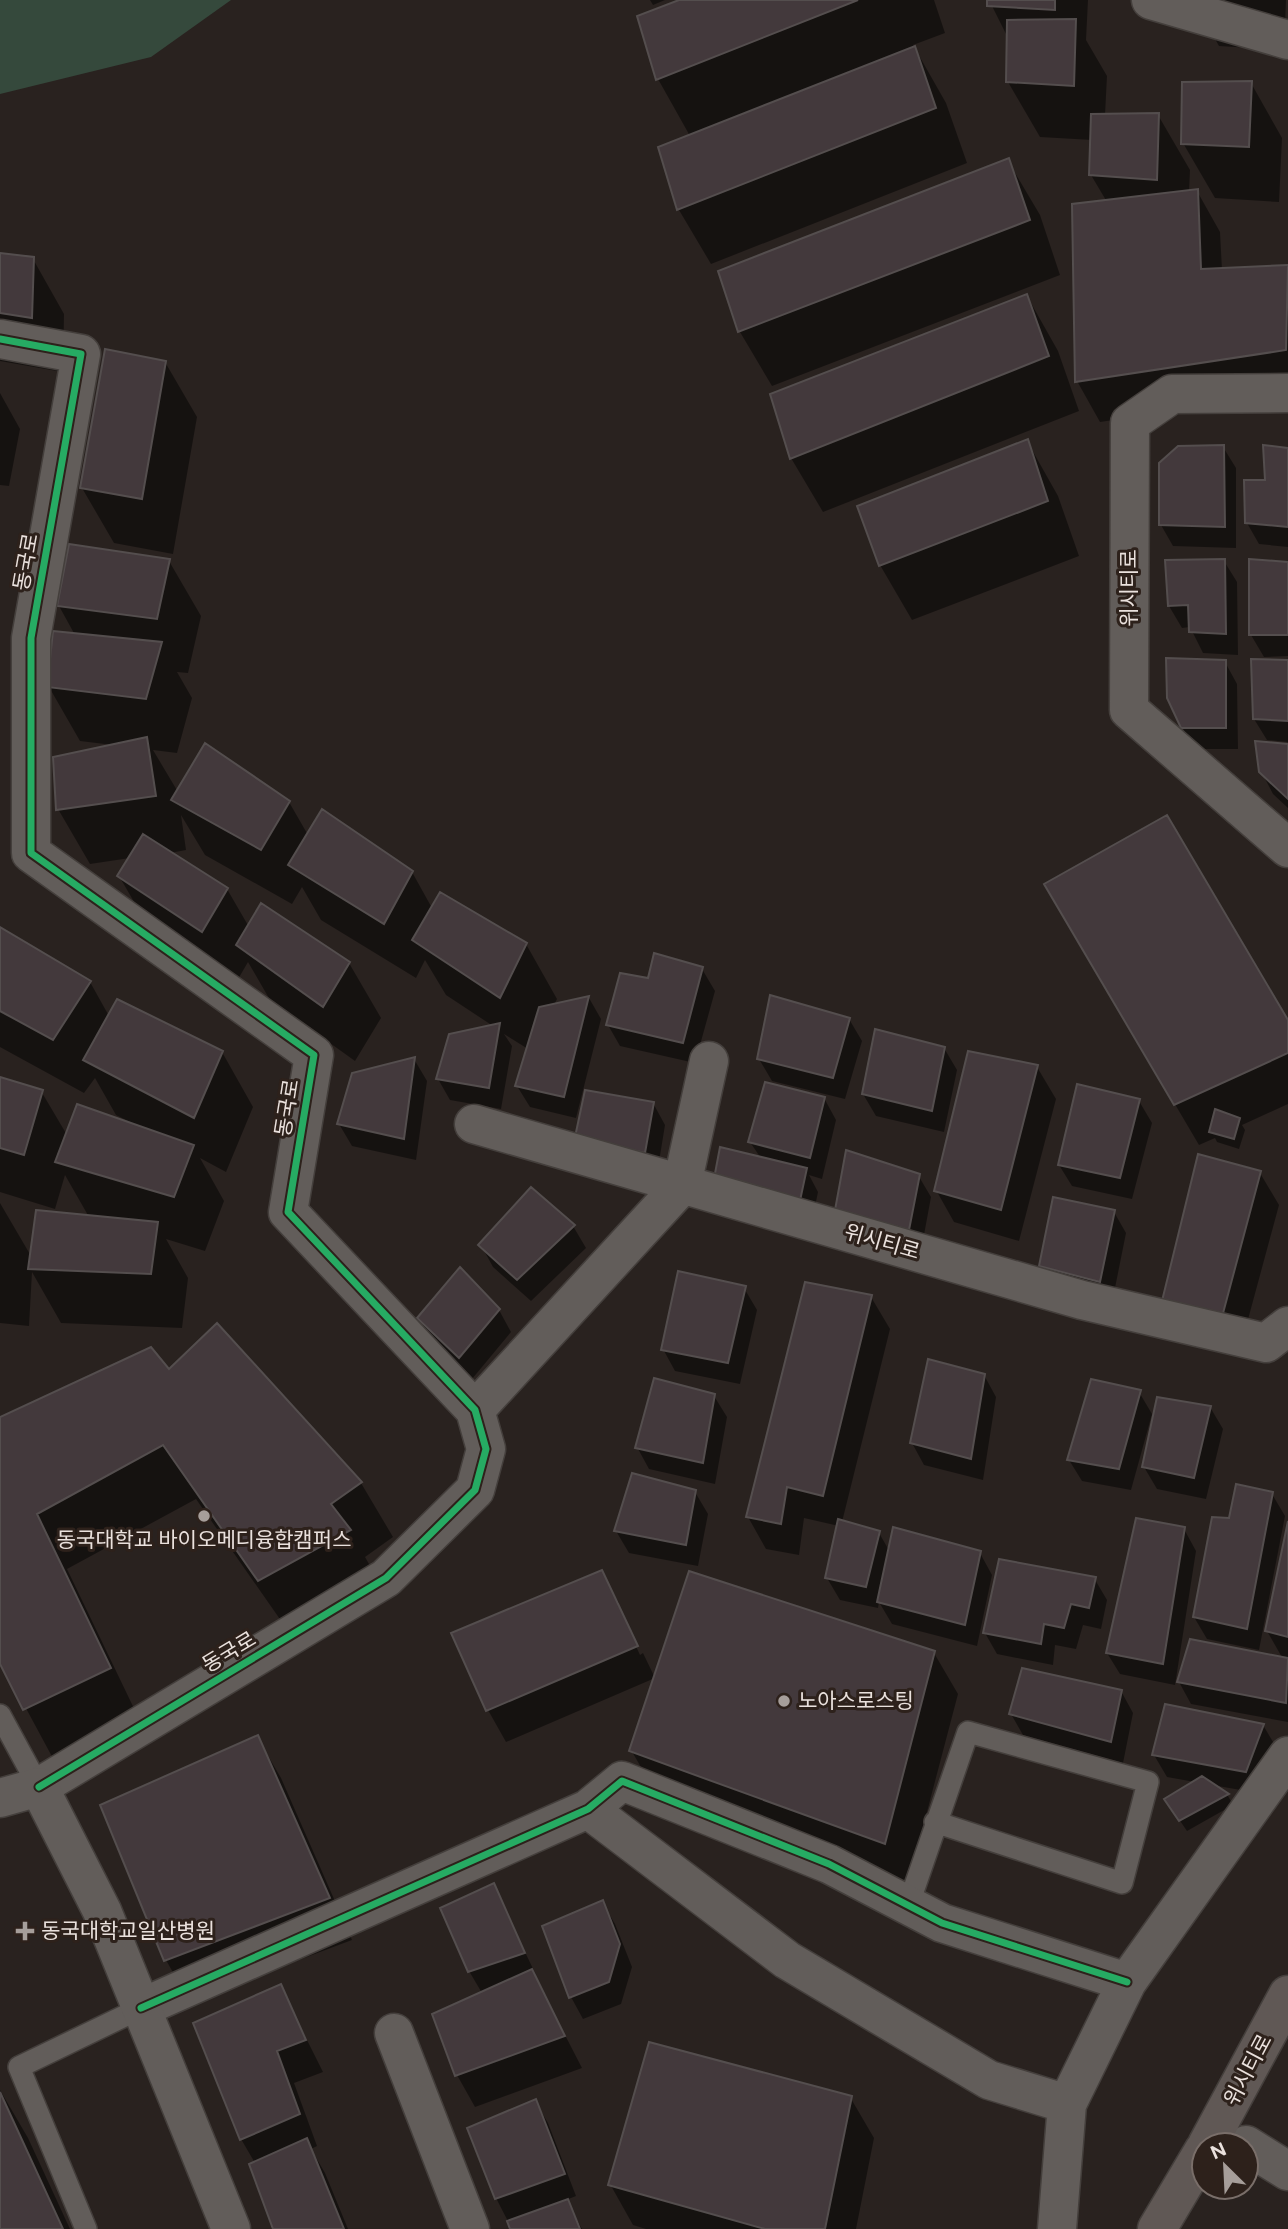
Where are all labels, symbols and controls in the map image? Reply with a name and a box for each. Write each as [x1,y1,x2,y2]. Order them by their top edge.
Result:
street label: 동국로 [8,531,43,593]
street label: 위시티로 [1116,549,1141,627]
street label: 동국로 [270,1077,303,1139]
street label: 위시티로 [842,1219,923,1264]
marker: 동국대학교 바이오메디융합캠퍼스 [196,1508,212,1524]
place label: 동국대학교 바이오메디융합캠퍼스 [57,1527,352,1552]
street label: 동국로 [197,1626,260,1677]
place label: 노아스로스팅 [798,1688,914,1713]
marker: 노아스로스팅 [776,1693,792,1709]
place label: 동국대학교일산병원 [41,1918,215,1943]
marker: 동국대학교일산병원 [15,1921,35,1941]
street label: 위시티로 [1218,2030,1277,2110]
north arrow [1190,2131,1260,2201]
text: N [1207,2137,1230,2164]

